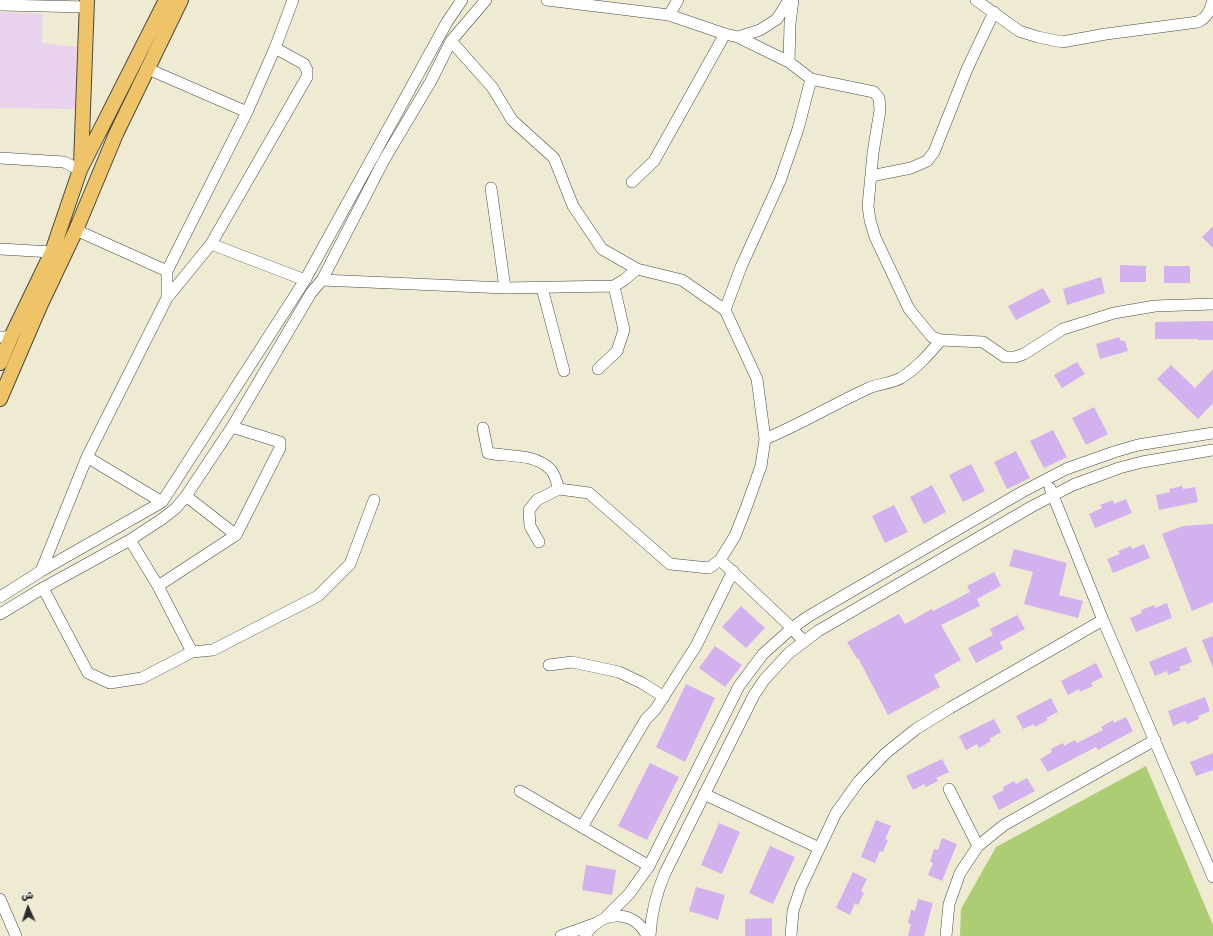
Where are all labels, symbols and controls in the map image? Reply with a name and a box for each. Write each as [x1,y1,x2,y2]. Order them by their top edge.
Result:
north arrow [8,888,48,928]
text: ش [21,888,34,903]

